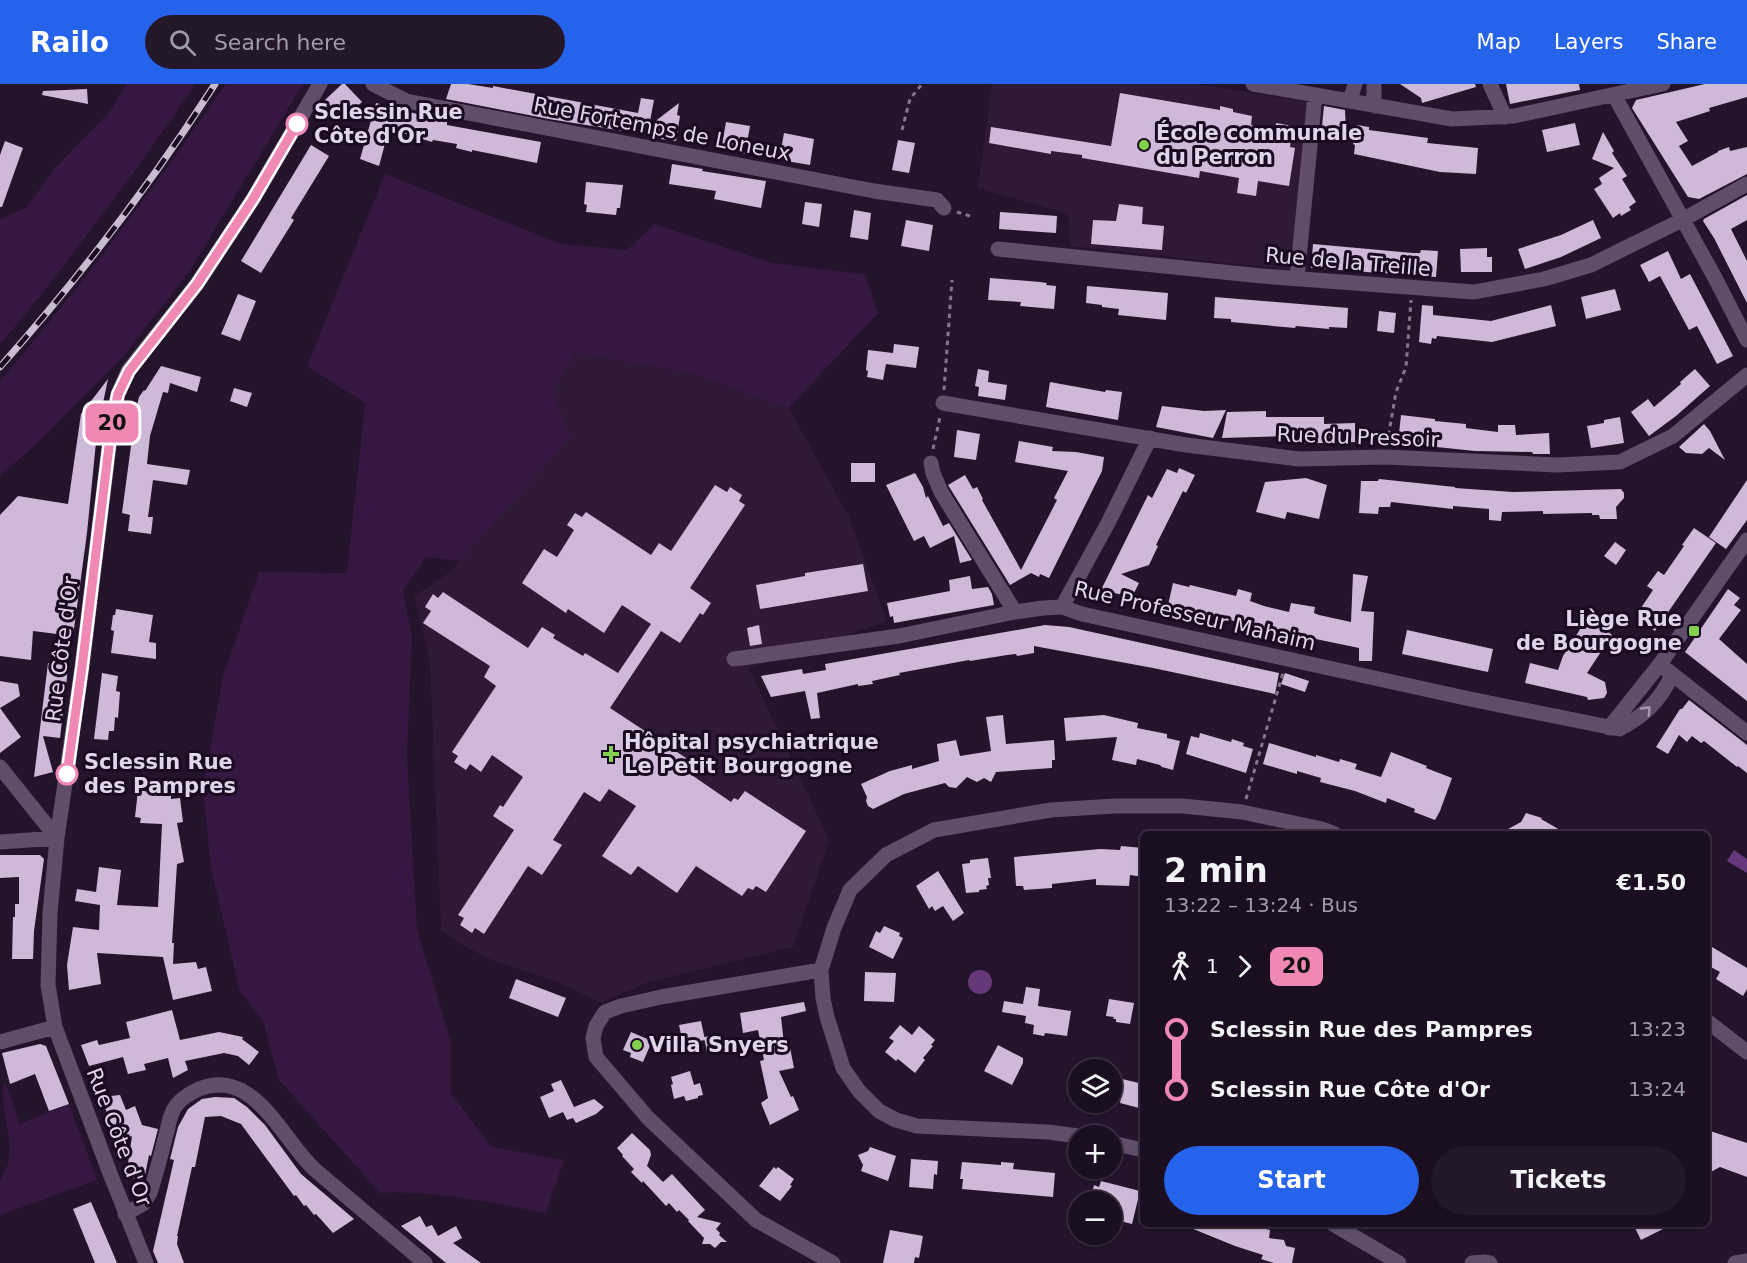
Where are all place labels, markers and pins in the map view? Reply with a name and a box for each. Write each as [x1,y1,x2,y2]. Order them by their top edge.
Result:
place label: Sclessin Rue Côte d'Or [314,100,463,148]
marker: Sclessin Rue Côte d'Or [286,113,308,135]
place label: École communale du Perron [1156,120,1362,169]
marker: École communale du Perron [1137,138,1151,152]
place label: Liège Rue de Bourgogne [1516,607,1682,655]
marker: Liège Rue de Bourgogne [1687,624,1701,638]
place label: Hôpital psychiatrique Le Petit Bourgogne [624,730,879,778]
marker: Hôpital psychiatrique Le Petit Bourgogne [602,745,620,763]
place label: Sclessin Rue des Pampres [84,750,236,798]
marker: Sclessin Rue des Pampres [56,763,78,785]
place label: Villa Snyers [649,1033,789,1057]
marker: Villa Snyers [630,1038,644,1052]

